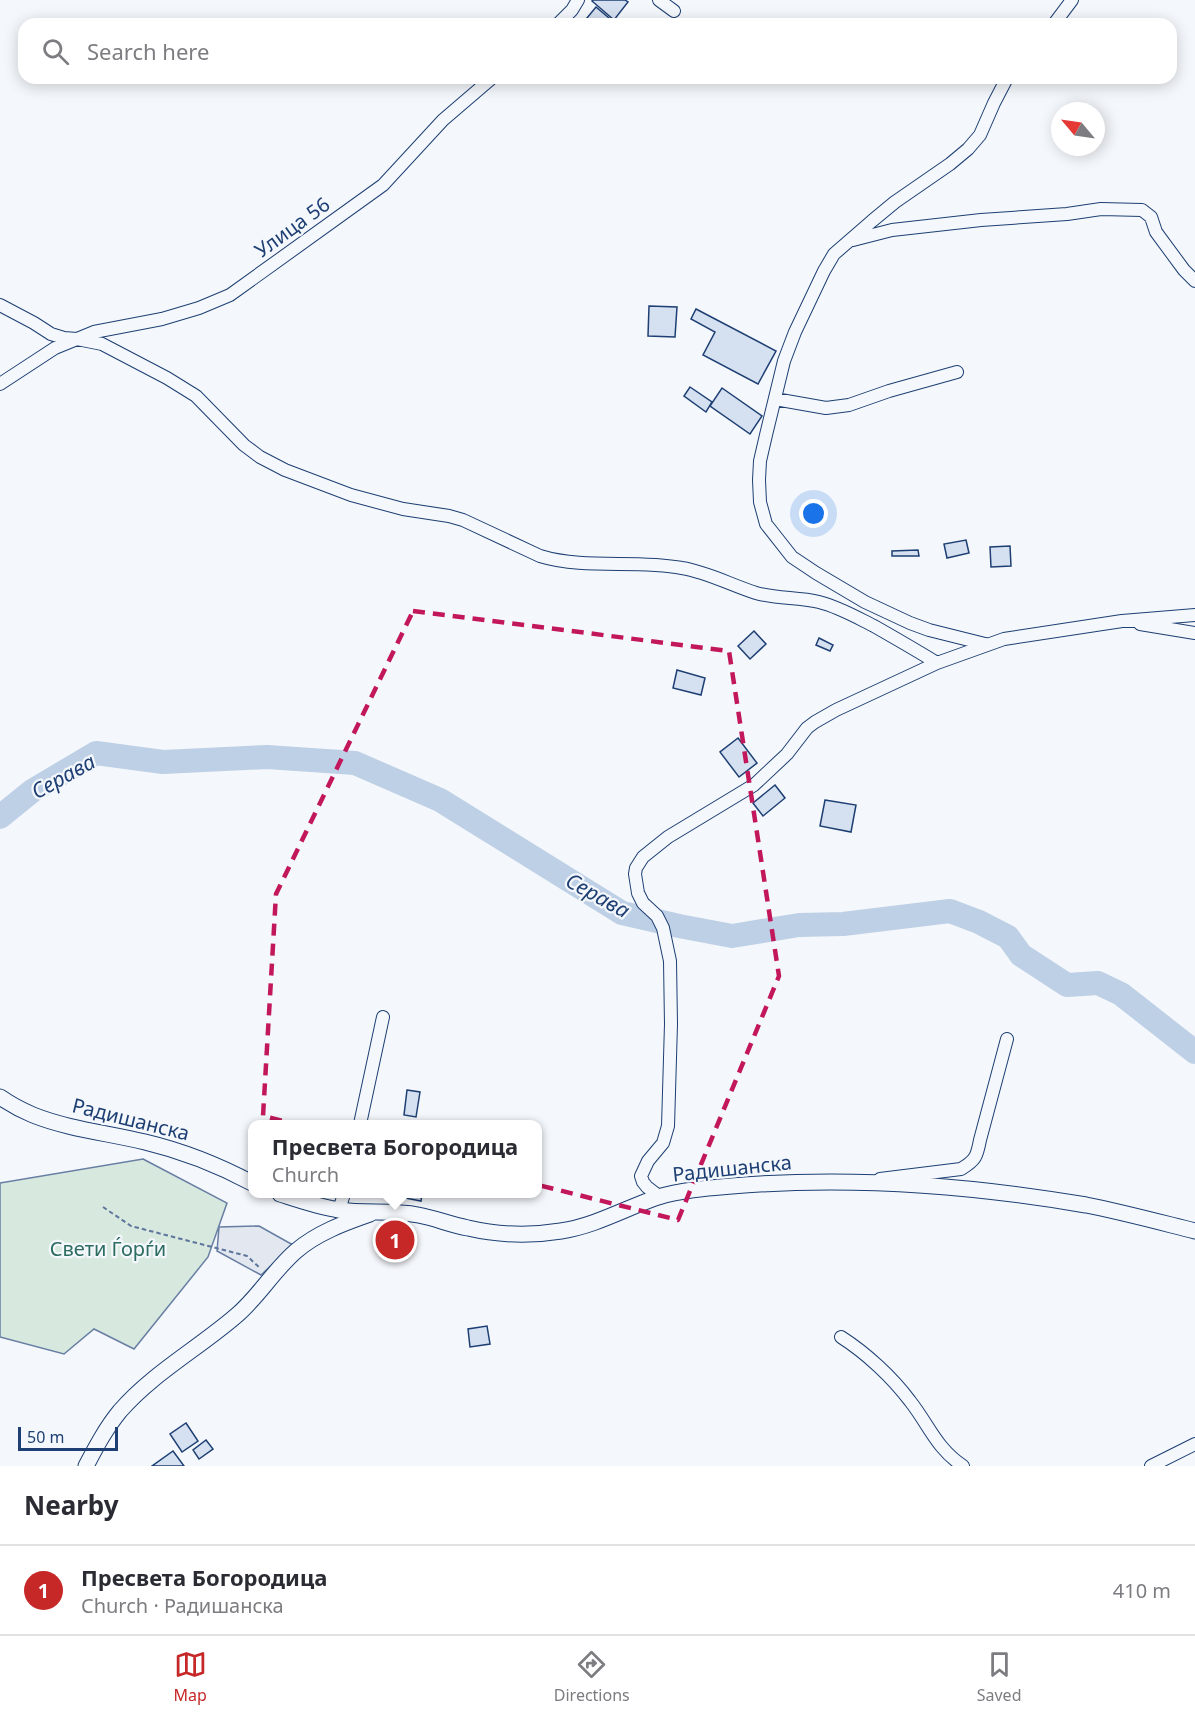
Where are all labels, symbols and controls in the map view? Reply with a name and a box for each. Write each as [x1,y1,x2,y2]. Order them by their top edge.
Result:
search box [18,18,1177,84]
icon: search [39,35,72,68]
text: Search here [87,36,209,66]
north arrow [1051,102,1105,156]
street label: Улица 56 [249,191,335,263]
your location [799,499,828,528]
water label: Серава [26,747,100,805]
water label: Серава [561,866,635,924]
street label: Радишанска [70,1091,192,1147]
popup [248,1120,542,1198]
text: Пресвета Богородица [272,1131,518,1161]
street label: Радишанска [671,1148,793,1188]
text: Church [272,1161,339,1188]
pin: 1 [376,1218,414,1262]
park label: Свети Ѓорѓи [50,1235,166,1262]
scale bar [18,1424,118,1452]
text: 50 m [27,1426,64,1448]
text: Nearby [24,1487,119,1523]
text: Пресвета Богородица [81,1562,327,1592]
text: 1 [38,1577,49,1604]
text: 410 m [1113,1577,1171,1604]
text: Church · Радишанска [81,1592,284,1619]
tab: Map [173,1648,207,1706]
tab: Directions [554,1648,630,1706]
tab: Saved [977,1648,1021,1706]

